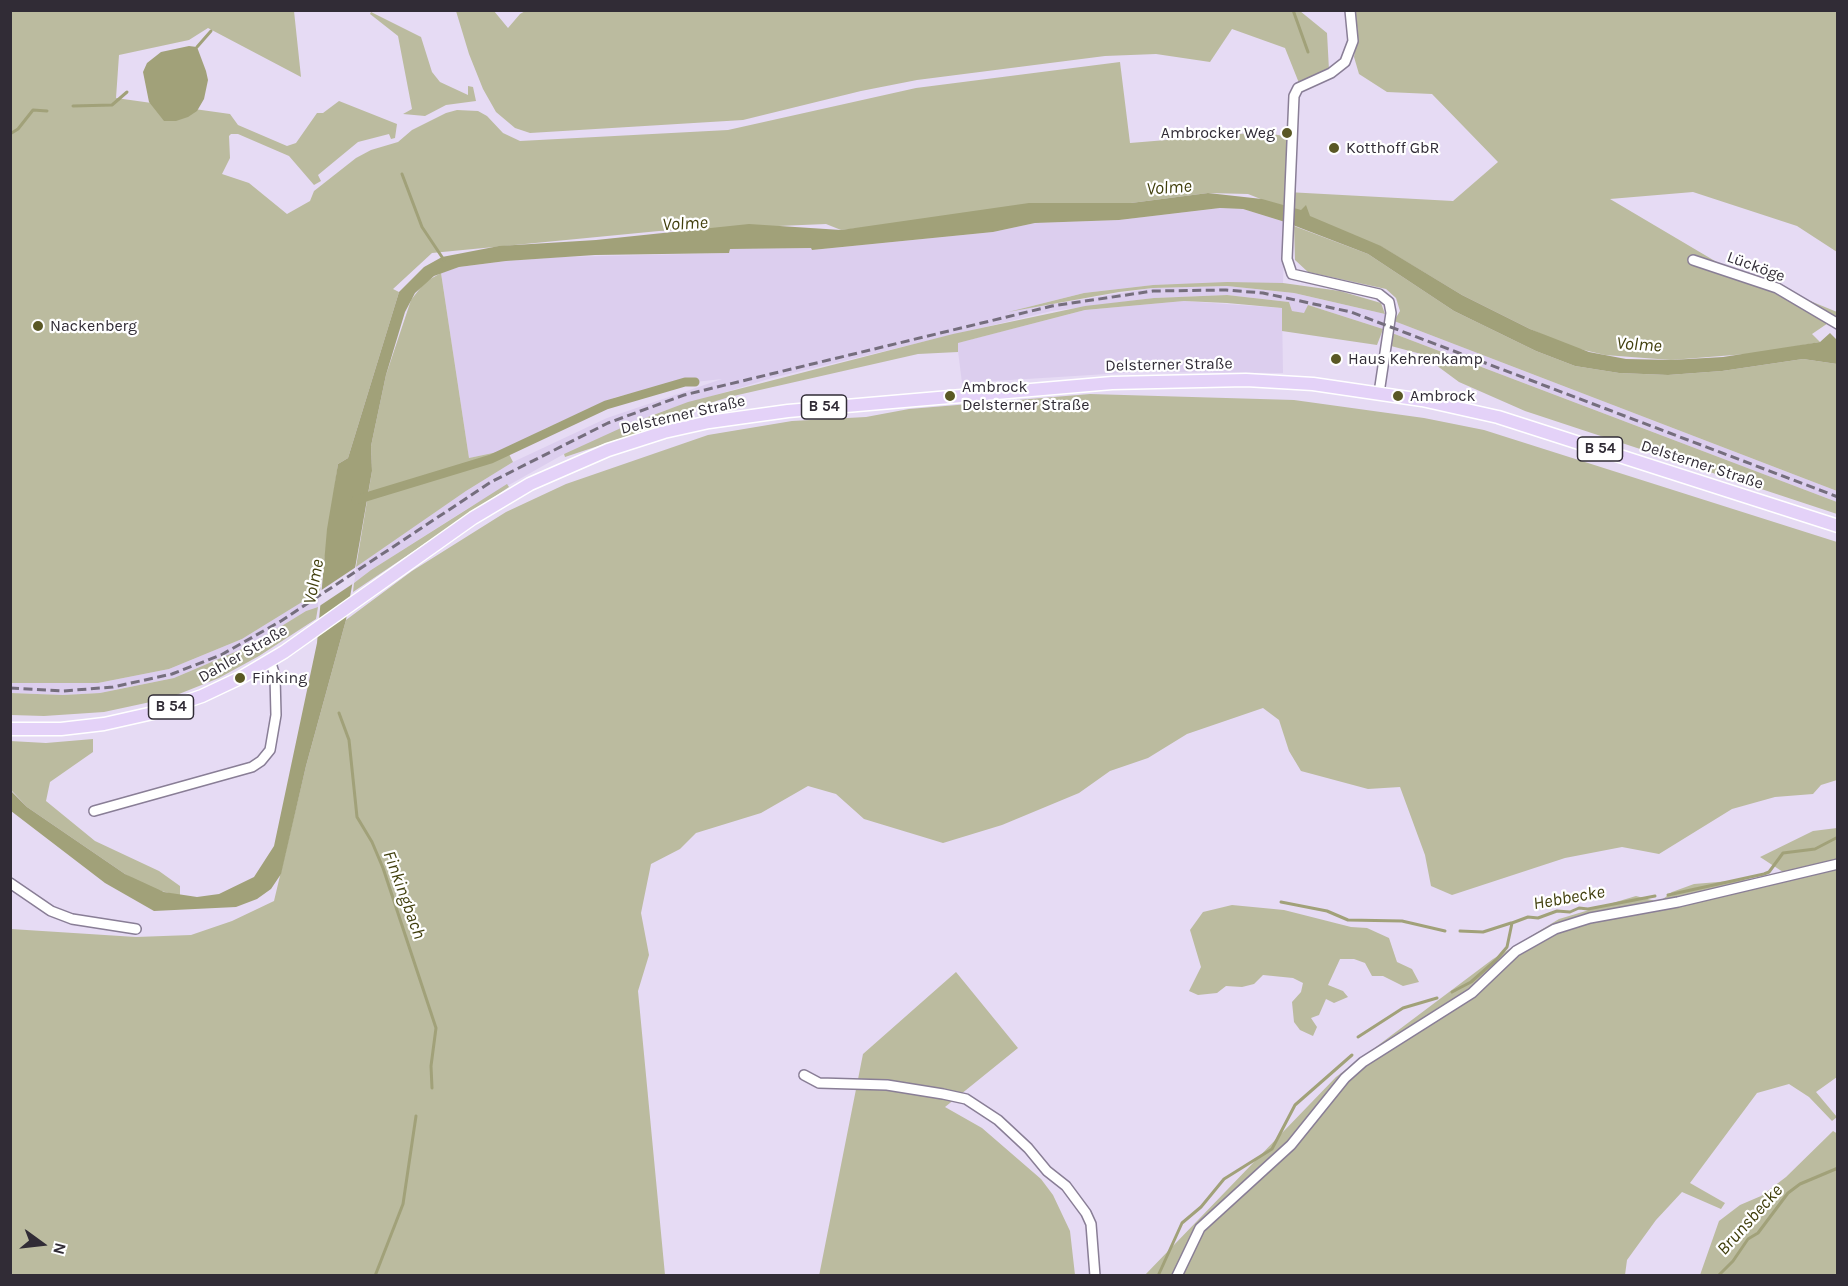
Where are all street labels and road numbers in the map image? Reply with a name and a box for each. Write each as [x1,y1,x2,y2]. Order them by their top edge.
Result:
street label: Lücköge [1724,248,1788,286]
street label: Delsterner Straße [1105,354,1233,376]
street label: Delsterner Straße [619,391,747,439]
road number: B 54 [802,395,846,419]
street label: Delsterner Straße [1638,436,1766,494]
road number: B 54 [1578,437,1622,461]
street label: Dahler Straße [195,621,291,687]
road number: B 54 [148,695,194,719]

